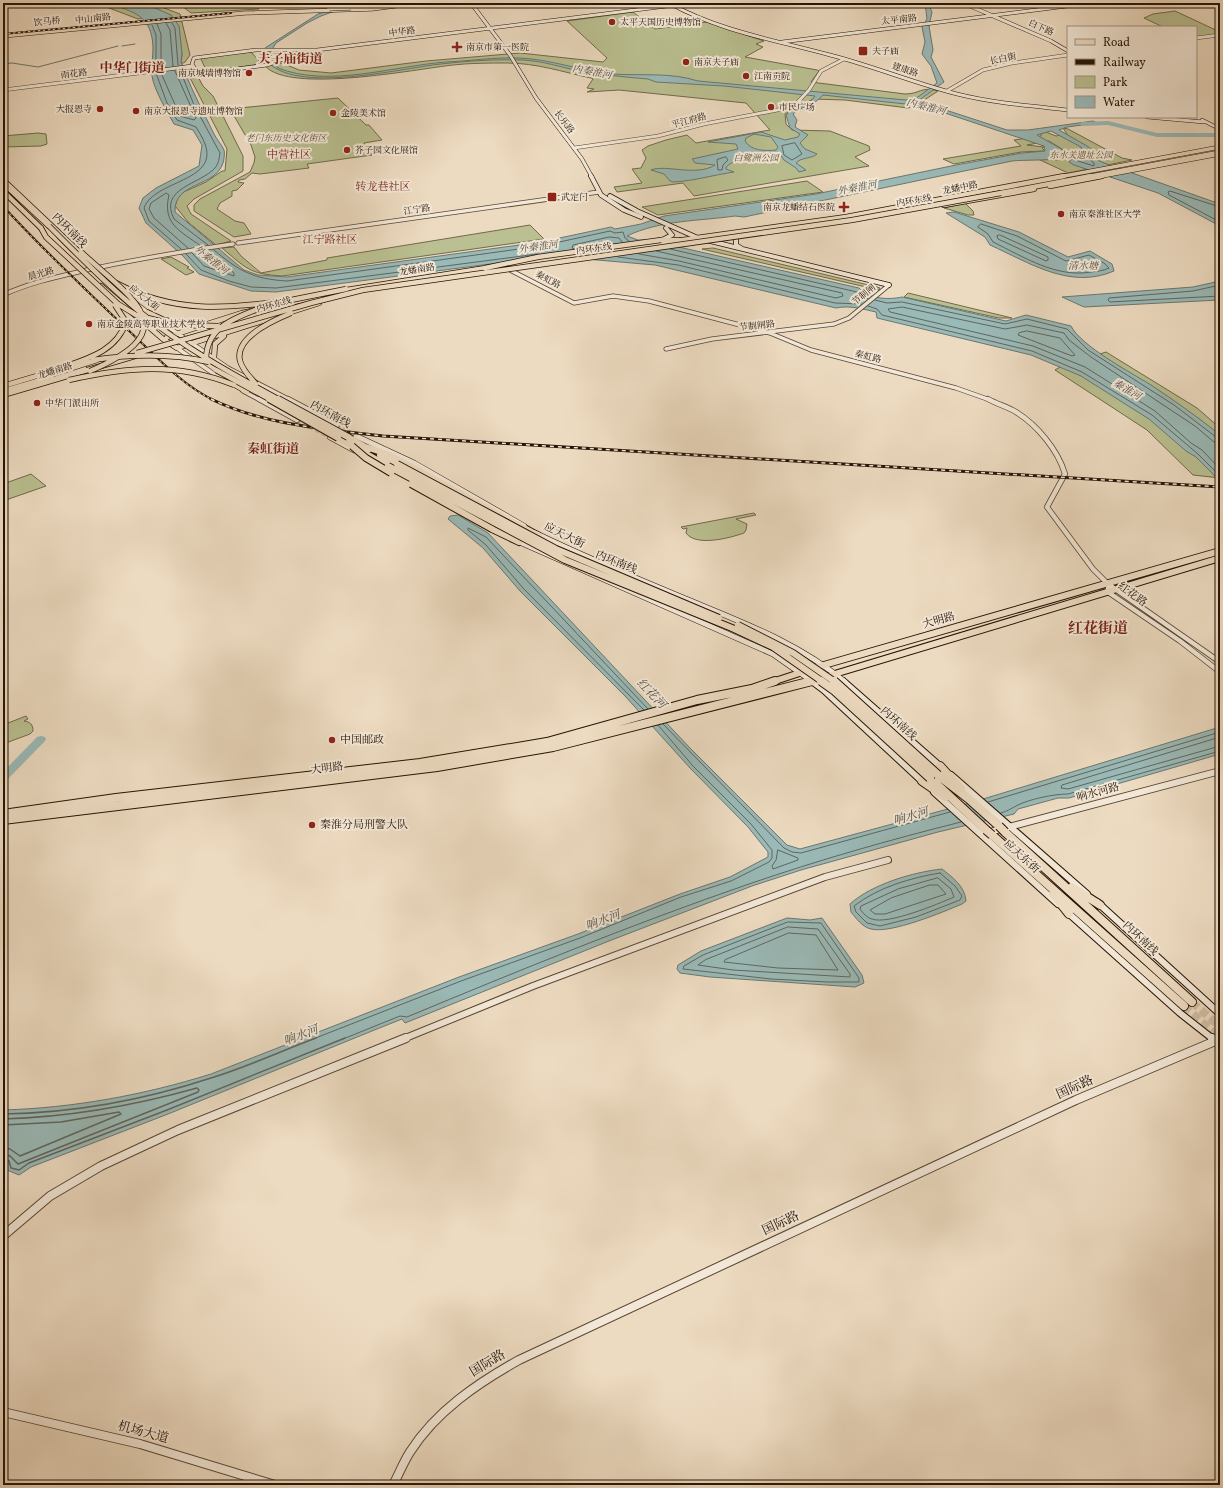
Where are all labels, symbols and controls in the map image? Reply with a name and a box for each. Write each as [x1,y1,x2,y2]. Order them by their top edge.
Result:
street label: 中山南路 [74,11,112,27]
street label: 太平南路 [880,12,918,28]
street label: 饮马桥 [33,14,62,30]
place label: 太平天国历史博物馆 [620,16,701,29]
marker: 太平天国历史博物馆 [607,17,617,27]
street label: 白下路 [1026,17,1056,39]
street label: 中华路 [388,24,416,40]
legend [1067,26,1197,118]
text: Road [1103,35,1130,51]
marker: 南京市第一医院 [451,41,463,53]
place label: 南京市第一医院 [466,41,529,54]
marker: 夫子庙 [857,45,869,57]
place label: 夫子庙 [872,45,899,58]
street label: 长白街 [988,50,1018,68]
district label: 夫子庙街道 [257,51,323,69]
text: Railway [1103,55,1146,71]
place label: 南京夫子庙 [694,56,739,69]
marker: 南京夫子庙 [681,57,691,67]
district label: 中华门街道 [99,60,165,78]
street label: 建康路 [890,60,920,80]
water label: 内秦淮河 [571,62,615,83]
street label: 雨花路 [60,66,88,82]
place label: 南京城墙博物馆 [178,67,241,80]
marker: 南京城墙博物馆 [244,68,254,78]
place label: 江南贡院 [754,70,790,83]
marker: 江南贡院 [741,71,751,81]
text: Park [1103,75,1128,91]
water label: 内秦淮河 [905,95,949,119]
text: Water [1103,95,1135,111]
place label: 市民广场 [779,101,815,114]
marker: 市民广场 [766,102,776,112]
place label: 大报恩寺 [56,103,92,116]
marker: 大报恩寺 [95,104,105,114]
place label: 南京大报恩寺遗址博物馆 [144,105,243,118]
marker: 南京大报恩寺遗址博物馆 [131,106,141,116]
place label: 金陵美术馆 [341,107,386,120]
street label: 长乐路 [551,107,577,137]
marker: 金陵美术馆 [328,108,338,118]
street label: 平江府路 [670,110,708,132]
park label: 老门东历史文化街区 [245,132,327,145]
place label: 芥子园文化展馆 [355,144,418,157]
marker: 芥子园文化展馆 [342,145,352,155]
district label: 中营社区 [267,148,311,163]
park label: 东水关遗址公园 [1049,149,1114,162]
park label: 白鹭洲公园 [733,152,780,165]
water label: 外秦淮河 [836,177,880,199]
street label: 龙蟠中路 [941,178,979,198]
district label: 转龙巷社区 [356,180,411,195]
marker: 武定门 [546,191,558,203]
place label: 武定门 [561,191,588,204]
street label: 内环东线 [895,191,933,211]
place label: 南京龙蟠结石医院 [763,201,835,214]
marker: 南京龙蟠结石医院 [838,201,850,213]
street label: 江宁路 [403,202,431,218]
place label: 南京秦淮社区大学 [1069,208,1141,221]
marker: 南京秦淮社区大学 [1056,209,1066,219]
street label: 内环南线 [48,210,90,252]
district label: 江宁路社区 [303,233,358,248]
water label: 外秦淮河 [517,237,561,257]
street label: 内环东线 [575,240,613,258]
water label: 外秦淮河 [191,242,233,279]
water label: 清水塘 [1068,259,1100,273]
street label: 龙蟠南路 [398,261,436,279]
street label: 晨光路 [26,264,56,284]
street label: 秦虹路 [533,268,563,292]
street label: 节制闸 [849,281,879,309]
street label: 应天大街 [126,282,162,314]
street label: 内环东线 [255,294,293,316]
place label: 南京金陵高等职业技术学校 [97,318,205,331]
street label: 节制闸路 [738,318,776,334]
marker: 南京金陵高等职业技术学校 [84,319,94,329]
street label: 秦虹路 [853,347,883,367]
street label: 龙蟠南路 [36,360,74,382]
water label: 秦淮河 [1111,376,1145,405]
place label: 中华门派出所 [45,397,99,410]
marker: 中华门派出所 [32,398,42,408]
street label: 内环南线 [307,398,353,432]
district label: 秦虹街道 [247,441,299,459]
street label: 应天大街 [541,520,587,552]
street label: 内环南线 [593,548,639,578]
street label: 红花路 [1114,579,1150,611]
street label: 大明路 [921,609,957,633]
district label: 红花街道 [1068,619,1128,640]
water label: 红花河 [633,675,671,714]
street label: 内环南线 [877,704,919,744]
place label: 中国邮政 [340,733,384,748]
marker: 中国邮政 [327,735,337,745]
street label: 大明路 [310,760,344,778]
street label: 响水河路 [1075,780,1121,806]
water label: 响水河 [891,804,932,830]
place label: 秦淮分局刑警大队 [320,818,408,833]
marker: 秦淮分局刑警大队 [307,820,317,830]
street label: 应天东街 [1000,837,1042,877]
water label: 响水河 [583,906,625,935]
street label: 内环南线 [1119,919,1161,959]
water label: 响水河 [281,1021,323,1050]
street label: 国际路 [1054,1072,1096,1104]
street label: 国际路 [760,1208,802,1240]
street label: 国际路 [467,1346,509,1382]
street label: 机场大道 [116,1418,170,1448]

